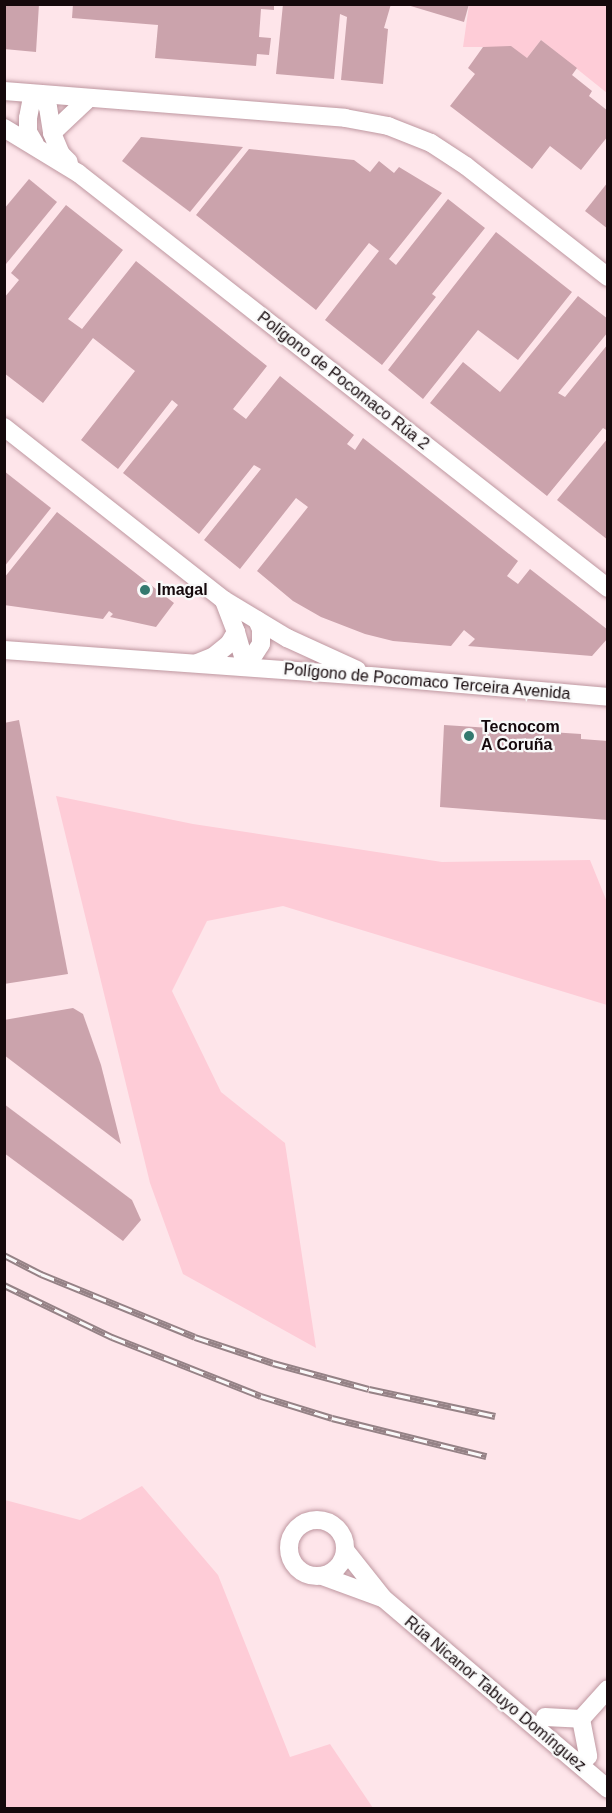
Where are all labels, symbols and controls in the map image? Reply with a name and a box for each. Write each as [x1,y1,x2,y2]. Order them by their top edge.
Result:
street label: Polígono de Pocomaco Rúa 2 [253,308,433,454]
place label: Imagal [157,580,208,600]
marker: Imagal [138,583,152,597]
street label: Polígono de Pocomaco Terceira Avenida [282,660,572,704]
place label: Tecnocom A Coruña [481,717,560,755]
marker: Tecnocom A Coruña [462,729,476,743]
street label: Rúa Nicanor Tabuyo Domínguez [400,1612,590,1776]

